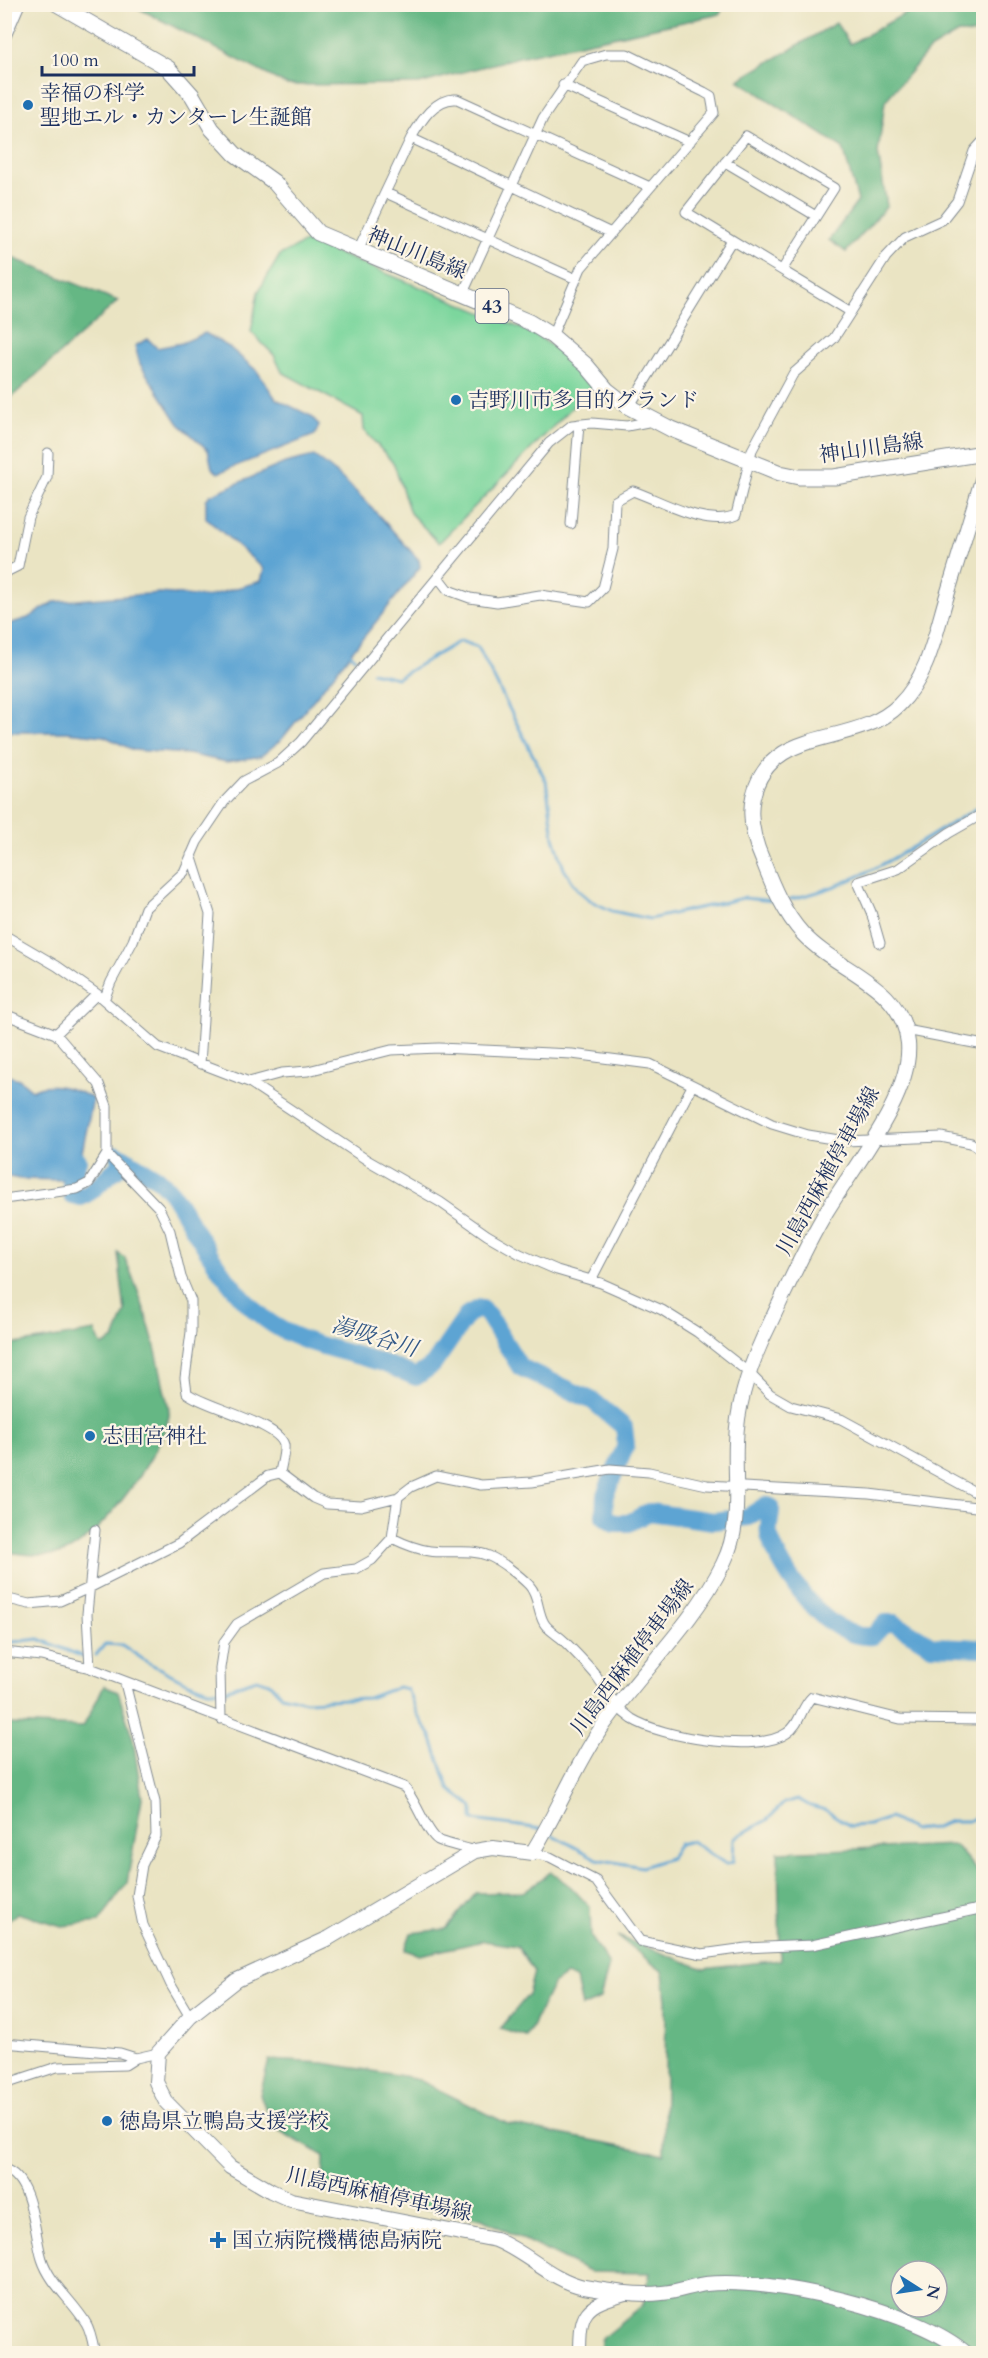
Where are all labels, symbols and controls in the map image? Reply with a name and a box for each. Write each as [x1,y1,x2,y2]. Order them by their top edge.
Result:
scale bar [42,39,194,77]
text: 100 m [51,48,99,73]
place label: 幸福の科学 聖地エル・カンターレ生誕館 [40,79,312,132]
marker: 幸福の科学 聖地エル・カンターレ生誕館 [21,98,35,112]
street label: 神山川島線 [363,220,471,287]
road number: 43 [476,289,508,323]
place label: 吉野川市多目的グランド [468,386,699,415]
marker: 吉野川市多目的グランド [449,393,463,407]
street label: 神山川島線 [817,427,925,470]
street label: 川島西麻植停車場線 [770,1082,887,1261]
water label: 湯吸谷川 [328,1310,423,1365]
place label: 志田宮神社 [102,1422,207,1451]
marker: 志田宮神社 [83,1429,97,1443]
street label: 川島西麻植停車場線 [564,1573,701,1741]
place label: 徳島県立鴨島支援学校 [119,2107,329,2136]
marker: 徳島県立鴨島支援学校 [100,2114,114,2128]
street label: 川島西麻植停車場線 [283,2161,474,2228]
place label: 国立病院機構徳島病院 [232,2226,442,2255]
marker: 国立病院機構徳島病院 [209,2231,227,2249]
north arrow [889,2259,949,2319]
text: N [920,2283,945,2301]

